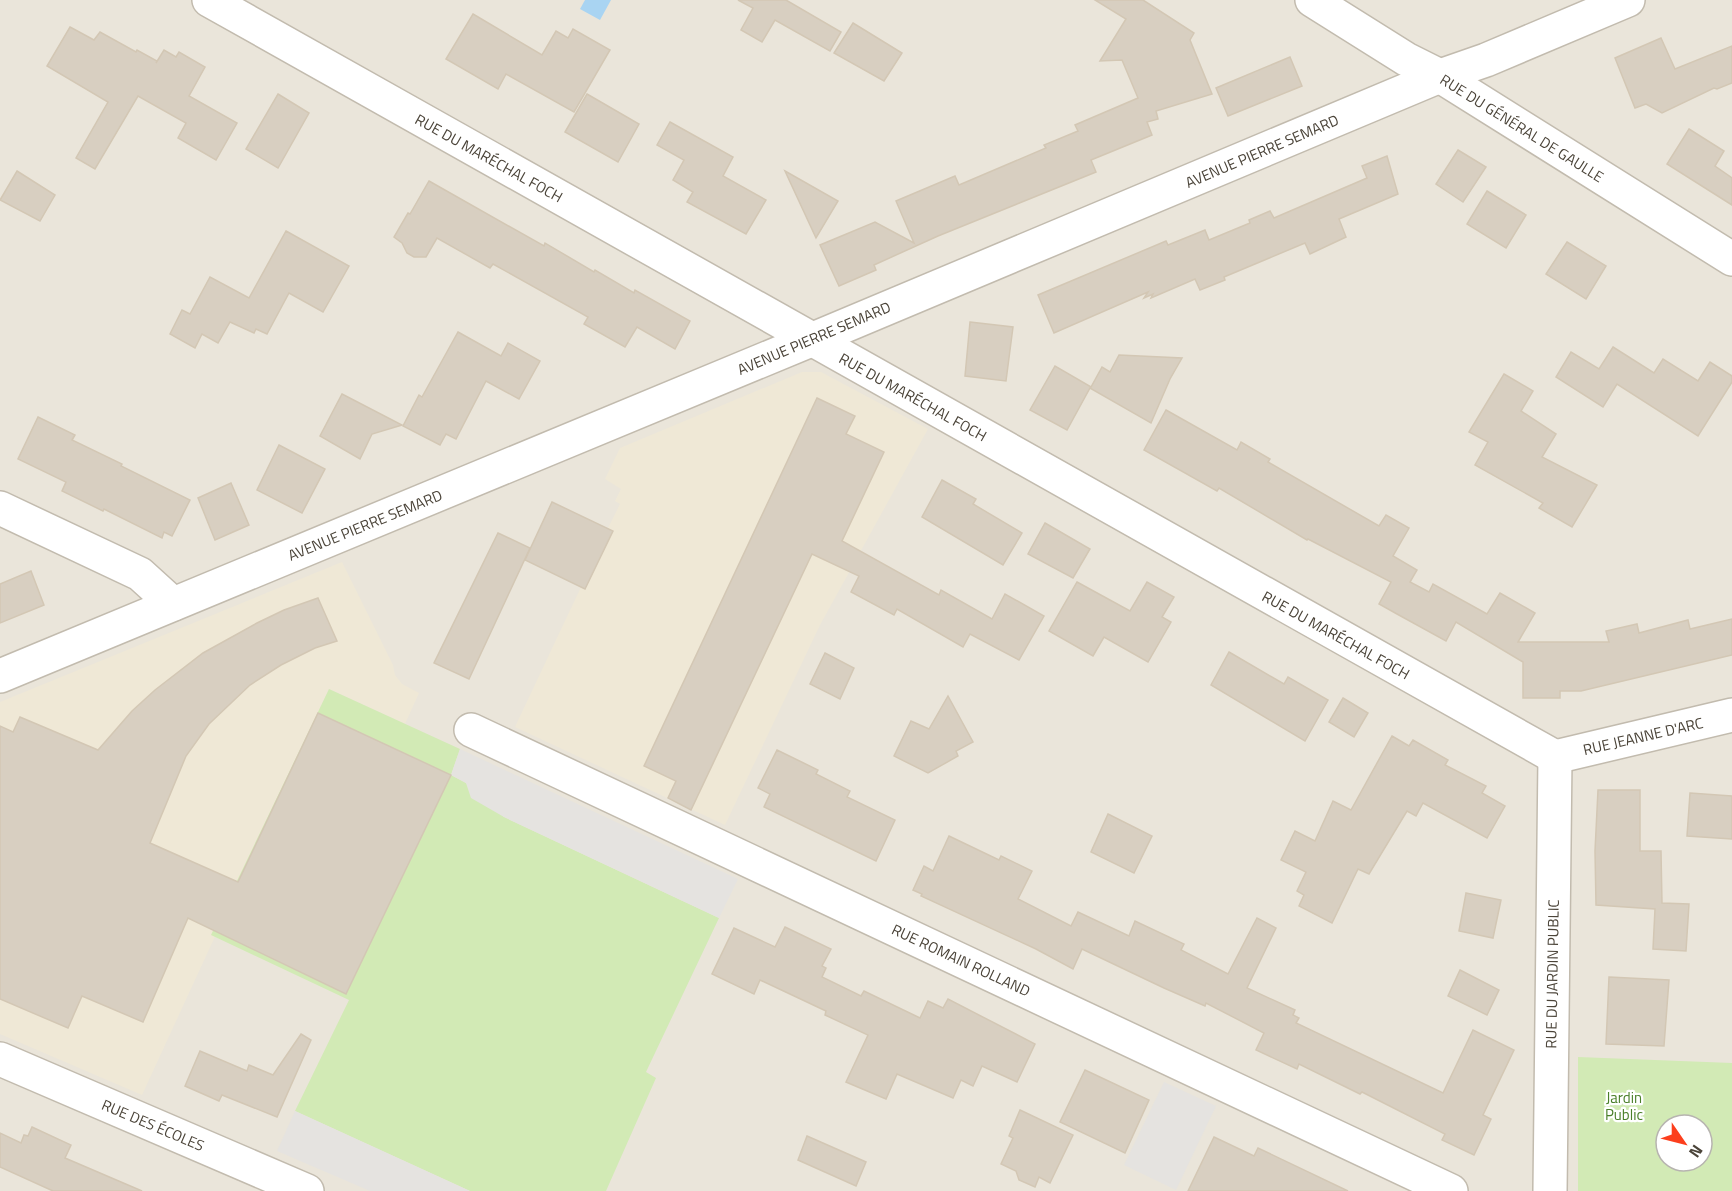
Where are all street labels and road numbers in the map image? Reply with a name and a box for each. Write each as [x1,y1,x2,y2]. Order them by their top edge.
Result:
street label: RUE DU GÉNÉRAL DE GAULLE [1436,68,1608,188]
street label: RUE DU MARÉCHAL FOCH [411,108,567,208]
street label: AVENUE PIERRE SEMARD [1182,108,1342,194]
street label: AVENUE PIERRE SEMARD [734,295,894,381]
street label: RUE DU MARÉCHAL FOCH [835,347,991,447]
street label: AVENUE PIERRE SEMARD [284,483,446,567]
street label: RUE DU MARÉCHAL FOCH [1258,585,1414,685]
street label: RUE JEANNE D'ARC [1581,711,1705,761]
street label: RUE DU JARDIN PUBLIC [1539,899,1565,1049]
street label: RUE ROMAIN ROLLAND [888,918,1034,1002]
street label: RUE DES ÉCOLES [98,1093,208,1157]

